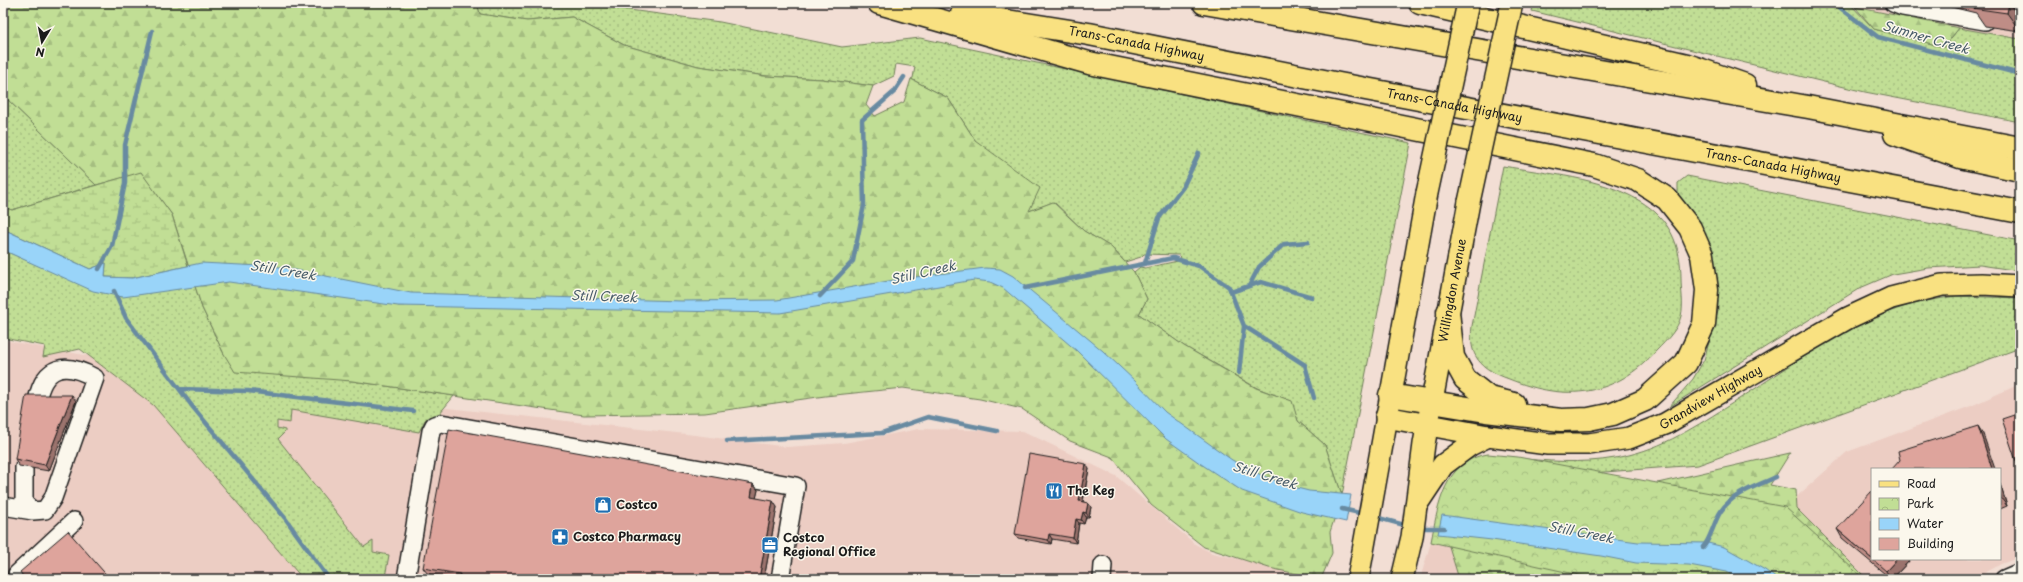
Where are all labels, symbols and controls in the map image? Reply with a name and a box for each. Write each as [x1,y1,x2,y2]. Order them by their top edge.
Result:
water label: Sumner Creek [1881,15,1973,58]
street label: Trans-Canada Highway [1067,21,1206,65]
north arrow [22,22,62,62]
text: N [34,43,46,61]
street label: Trans-Canada Highway [1385,83,1524,126]
street label: Trans-Canada Highway [1704,143,1842,186]
street label: Willingdon Avenue [1433,237,1470,344]
water label: Still Creek [249,255,318,284]
water label: Still Creek [888,255,958,288]
water label: Still Creek [571,285,639,306]
street label: Grandview Highway [1657,360,1765,433]
water label: Still Creek [1231,456,1301,494]
legend [1871,468,2001,560]
text: Road [1907,474,1936,492]
restaurant icon: The Keg [1044,481,1064,501]
place label: The Keg [1067,481,1115,499]
text: Park [1907,494,1934,512]
shop icon: Costco [593,495,613,515]
place label: Costco [616,495,657,513]
text: Water [1907,514,1944,532]
water label: Still Creek [1547,516,1617,547]
pharmacy icon: Costco Pharmacy [550,527,570,547]
place label: Costco Pharmacy [573,527,681,545]
place label: Costco Regional Office [783,528,876,560]
text: Building [1907,534,1954,552]
office icon: Costco Regional Office [760,535,780,555]

